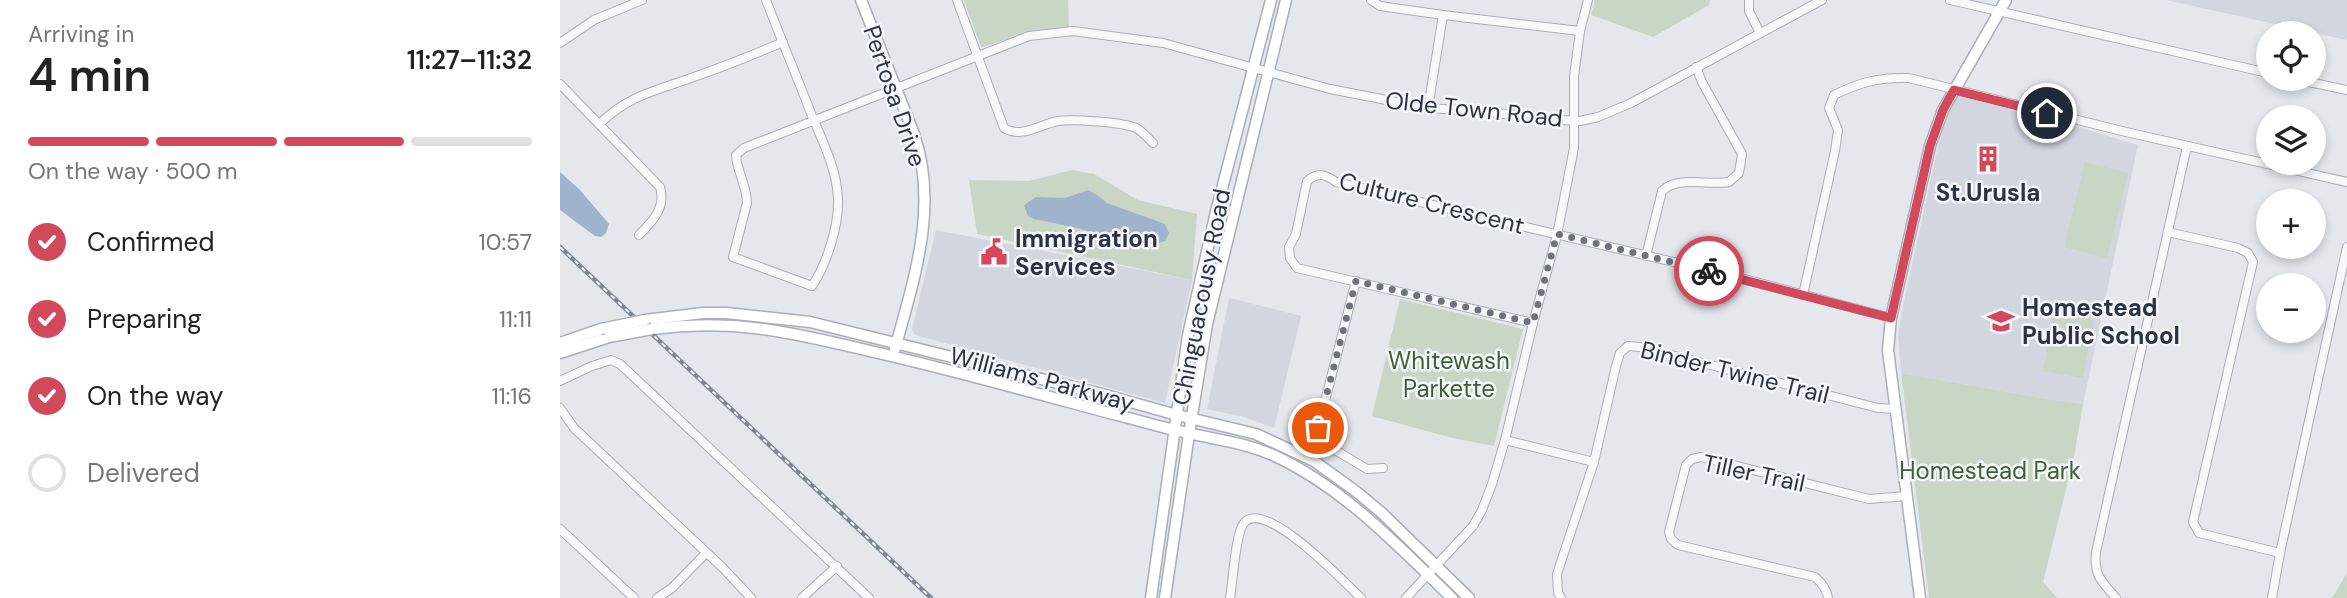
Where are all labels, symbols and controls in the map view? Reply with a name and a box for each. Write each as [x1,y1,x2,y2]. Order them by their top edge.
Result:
text: Arriving in [28,19,134,49]
street label: Pertosa Drive [856,21,934,171]
map controls [2256,21,2326,343]
button: locate [2256,21,2326,91]
text: 11:27–11:32 [407,43,532,77]
text: 4 min [28,45,151,105]
pin [2017,83,2077,143]
street label: Olde Town Road [1384,84,1564,134]
icon: home [2028,94,2066,132]
button: layers [2256,105,2326,175]
building icon: St.Urusla [1973,144,2003,174]
text: On the way · 500 m [28,156,238,186]
street label: Culture Crescent [1336,165,1528,241]
place label: St.Urusla [1936,177,2040,208]
street label: Chinguacousy Road [1165,186,1237,408]
button: + [2256,189,2326,259]
icon: check [28,223,66,261]
place label: Immigration Services [1015,223,1158,282]
text: Confirmed [87,225,214,259]
text: 10:57 [479,227,532,257]
courier [1674,236,1744,306]
public building icon: Immigration Services [979,237,1009,267]
icon: bike [1690,252,1728,290]
button: − [2256,273,2326,343]
place label: Homestead Public School [2022,292,2180,351]
icon: check [28,300,66,338]
text: Preparing [87,302,202,336]
text: 11:11 [499,304,532,334]
school or university icon: Homestead Public School [1986,306,2016,336]
street label: Binder Twine Trail [1638,334,1832,410]
street label: Williams Parkway [946,339,1138,419]
park label: Whitewash Parkette [1388,345,1510,404]
icon: check [28,377,66,415]
text: On the way [87,379,223,413]
text: 11:16 [491,381,532,411]
pin [1288,398,1348,458]
icon: bag [1299,409,1337,447]
street label: Tiller Trail [1700,447,1808,499]
park label: Homestead Park [1899,455,2081,486]
text: Delivered [87,456,200,490]

